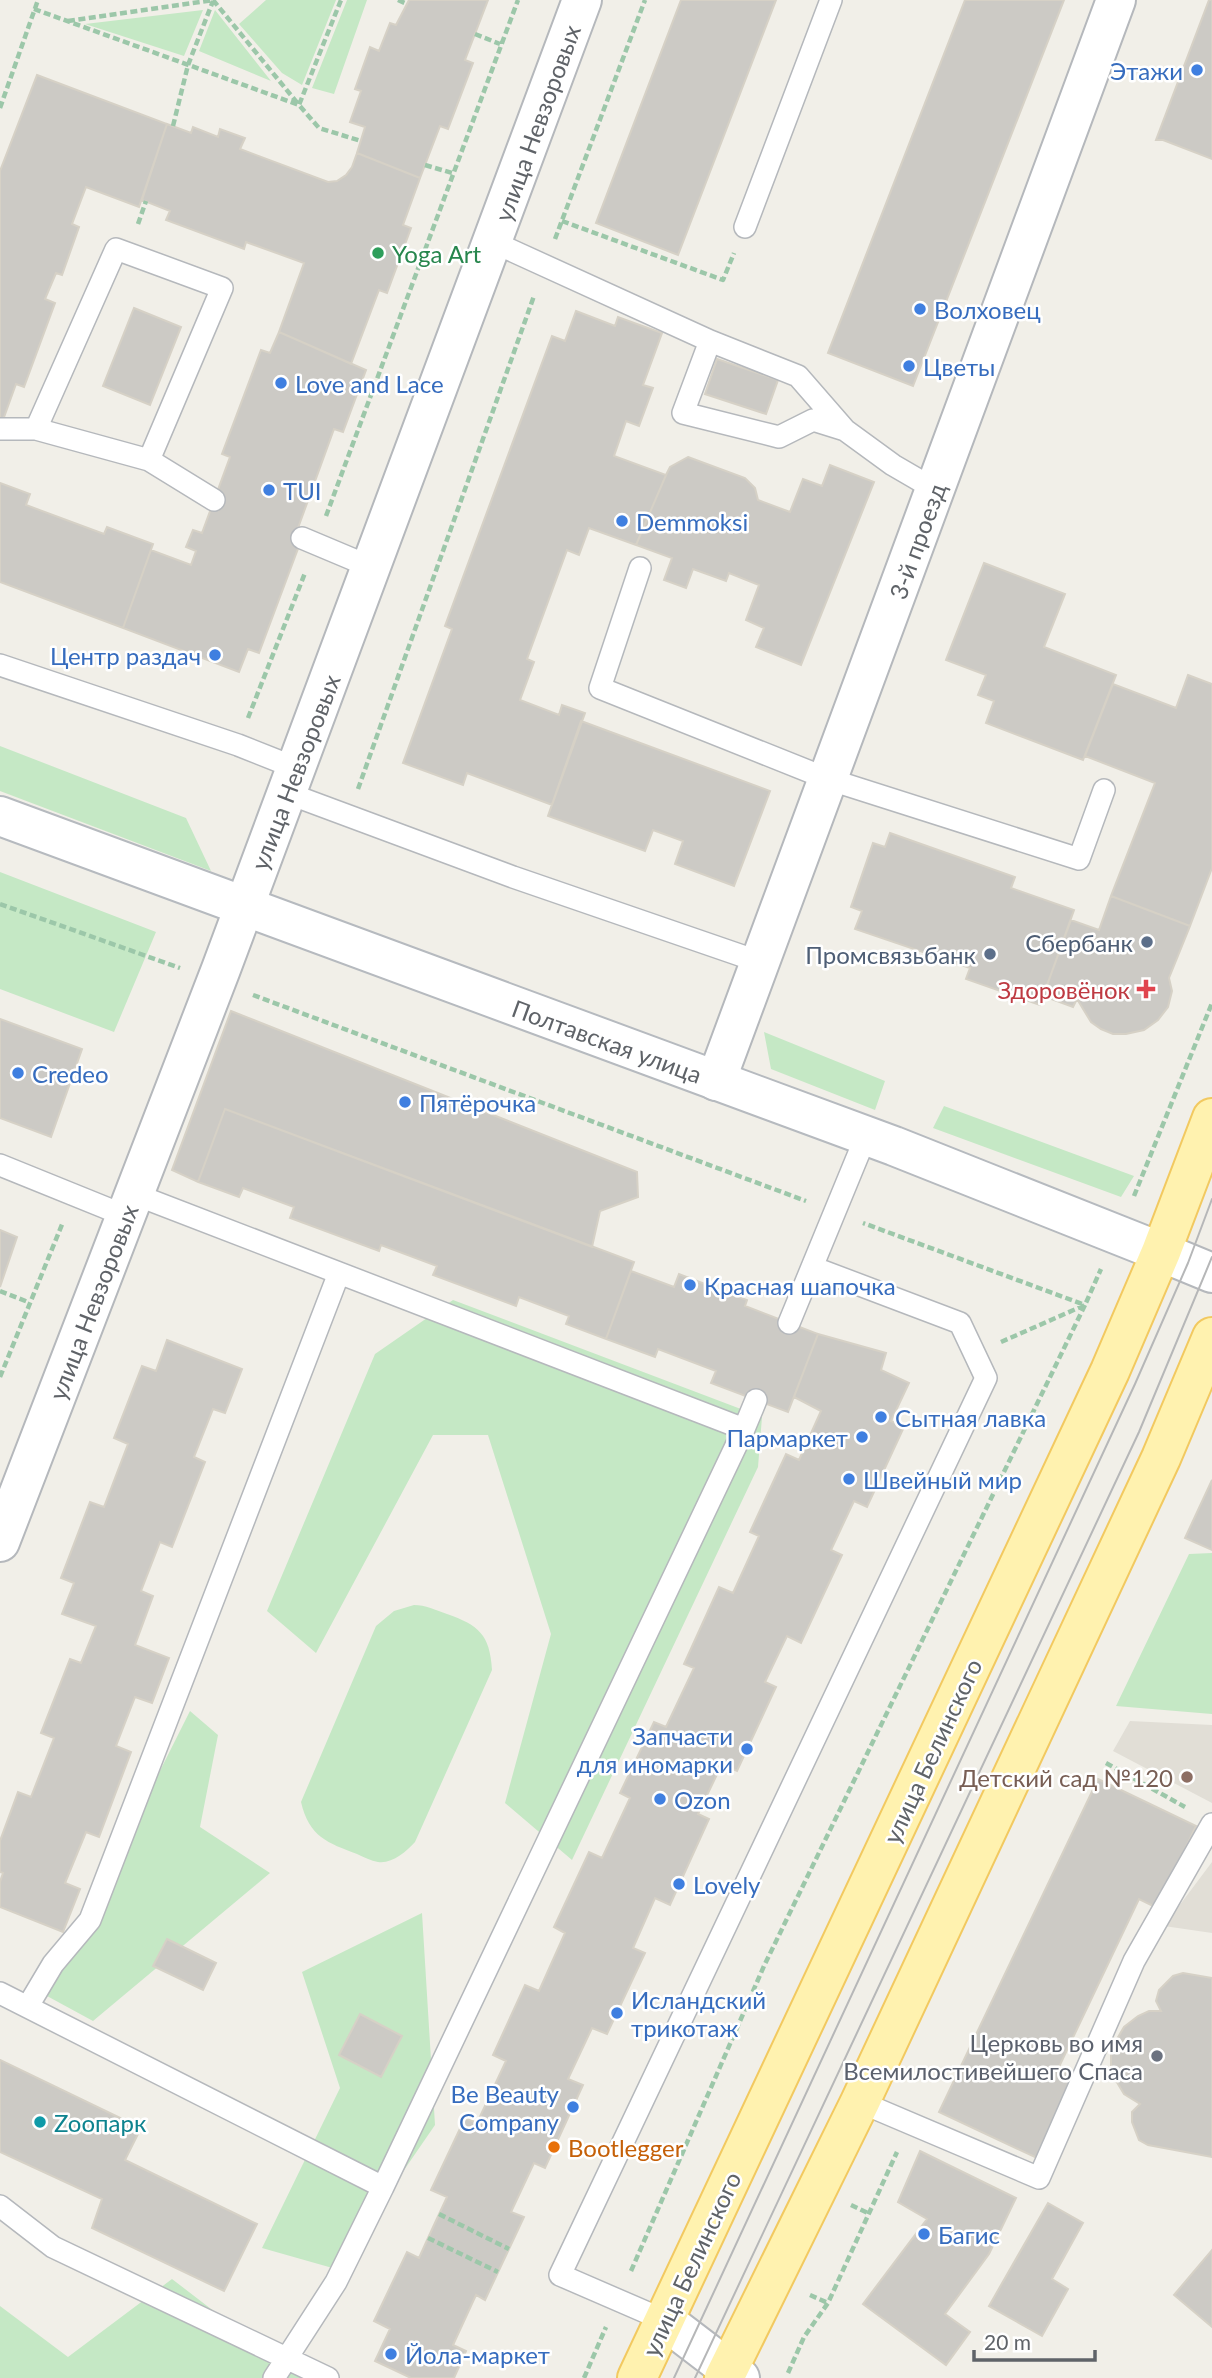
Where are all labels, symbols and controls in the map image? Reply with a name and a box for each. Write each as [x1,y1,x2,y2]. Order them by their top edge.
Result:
street label: улица Невзоровых [488,21,586,225]
place label: Этажи [1110,56,1183,85]
marker: Этажи [1189,62,1205,78]
place label: Yoga Art [392,239,482,268]
marker: Yoga Art [370,245,386,261]
place label: Волховец [934,295,1041,324]
marker: Волховец [912,301,928,317]
place label: Цветы [923,352,995,381]
marker: Цветы [901,358,917,374]
place label: Love and Lace [295,369,444,398]
marker: Love and Lace [273,375,289,391]
place label: TUI [283,476,322,505]
street label: 3-й проезд [883,479,951,603]
marker: TUI [261,482,277,498]
place label: Demmoksi [636,507,748,536]
marker: Demmoksi [614,513,630,529]
place label: Центр раздач [50,641,201,670]
marker: Центр раздач [207,647,223,663]
street label: улица Невзоровых [244,670,346,874]
place label: Сбербанк [1025,928,1134,957]
marker: Сбербанк [1139,934,1155,950]
place label: Промсвязьбанк [805,940,977,969]
marker: Промсвязьбанк [982,946,998,962]
place label: Здоровёнок [997,975,1131,1004]
marker: Здоровёнок [1136,979,1156,999]
street label: Полтавская улица [508,993,706,1089]
place label: Credeo [32,1059,109,1088]
marker: Credeo [10,1065,26,1081]
place label: Пятёрочка [419,1088,536,1117]
marker: Пятёрочка [397,1094,413,1110]
street label: улица Невзоровых [42,1200,144,1404]
place label: Красная шапочка [704,1271,896,1300]
marker: Красная шапочка [682,1277,698,1293]
place label: Сытная лавка [895,1403,1046,1432]
marker: Сытная лавка [873,1409,889,1425]
place label: Пармаркет [726,1423,848,1452]
marker: Пармаркет [854,1429,870,1445]
place label: Швейный мир [863,1465,1022,1494]
marker: Швейный мир [841,1471,857,1487]
street label: улица Белинского [876,1654,988,1848]
place label: Запчасти для иномарки [577,1721,733,1778]
marker: Запчасти для иномарки [739,1741,755,1757]
place label: Детский сад №120 [959,1763,1173,1792]
marker: Детский сад №120 [1179,1769,1195,1785]
place label: Ozon [674,1785,731,1814]
marker: Ozon [652,1791,668,1807]
place label: Lovely [693,1870,761,1899]
marker: Lovely [671,1876,687,1892]
place label: Исландский трикотаж [631,1985,766,2042]
marker: Исландский трикотаж [609,2005,625,2021]
place label: Церковь во имя Всемилостивейшего Спаса [843,2028,1143,2085]
marker: Церковь во имя Всемилостивейшего Спаса [1149,2048,1165,2064]
place label: Be Beauty Company [451,2079,560,2136]
marker: Be Beauty Company [565,2099,581,2115]
place label: Zooпарк [54,2108,147,2137]
marker: Zooпарк [32,2114,48,2130]
place label: Bootlegger [568,2133,684,2162]
marker: Bootlegger [546,2139,562,2155]
street label: улица Белинского [635,2167,747,2361]
place label: Багис [938,2220,1000,2249]
marker: Багис [916,2226,932,2242]
scale bar [974,2318,1095,2362]
text: 20 m [984,2329,1031,2354]
place label: Йола-маркет [405,2340,550,2369]
marker: Йола-маркет [383,2346,399,2362]

